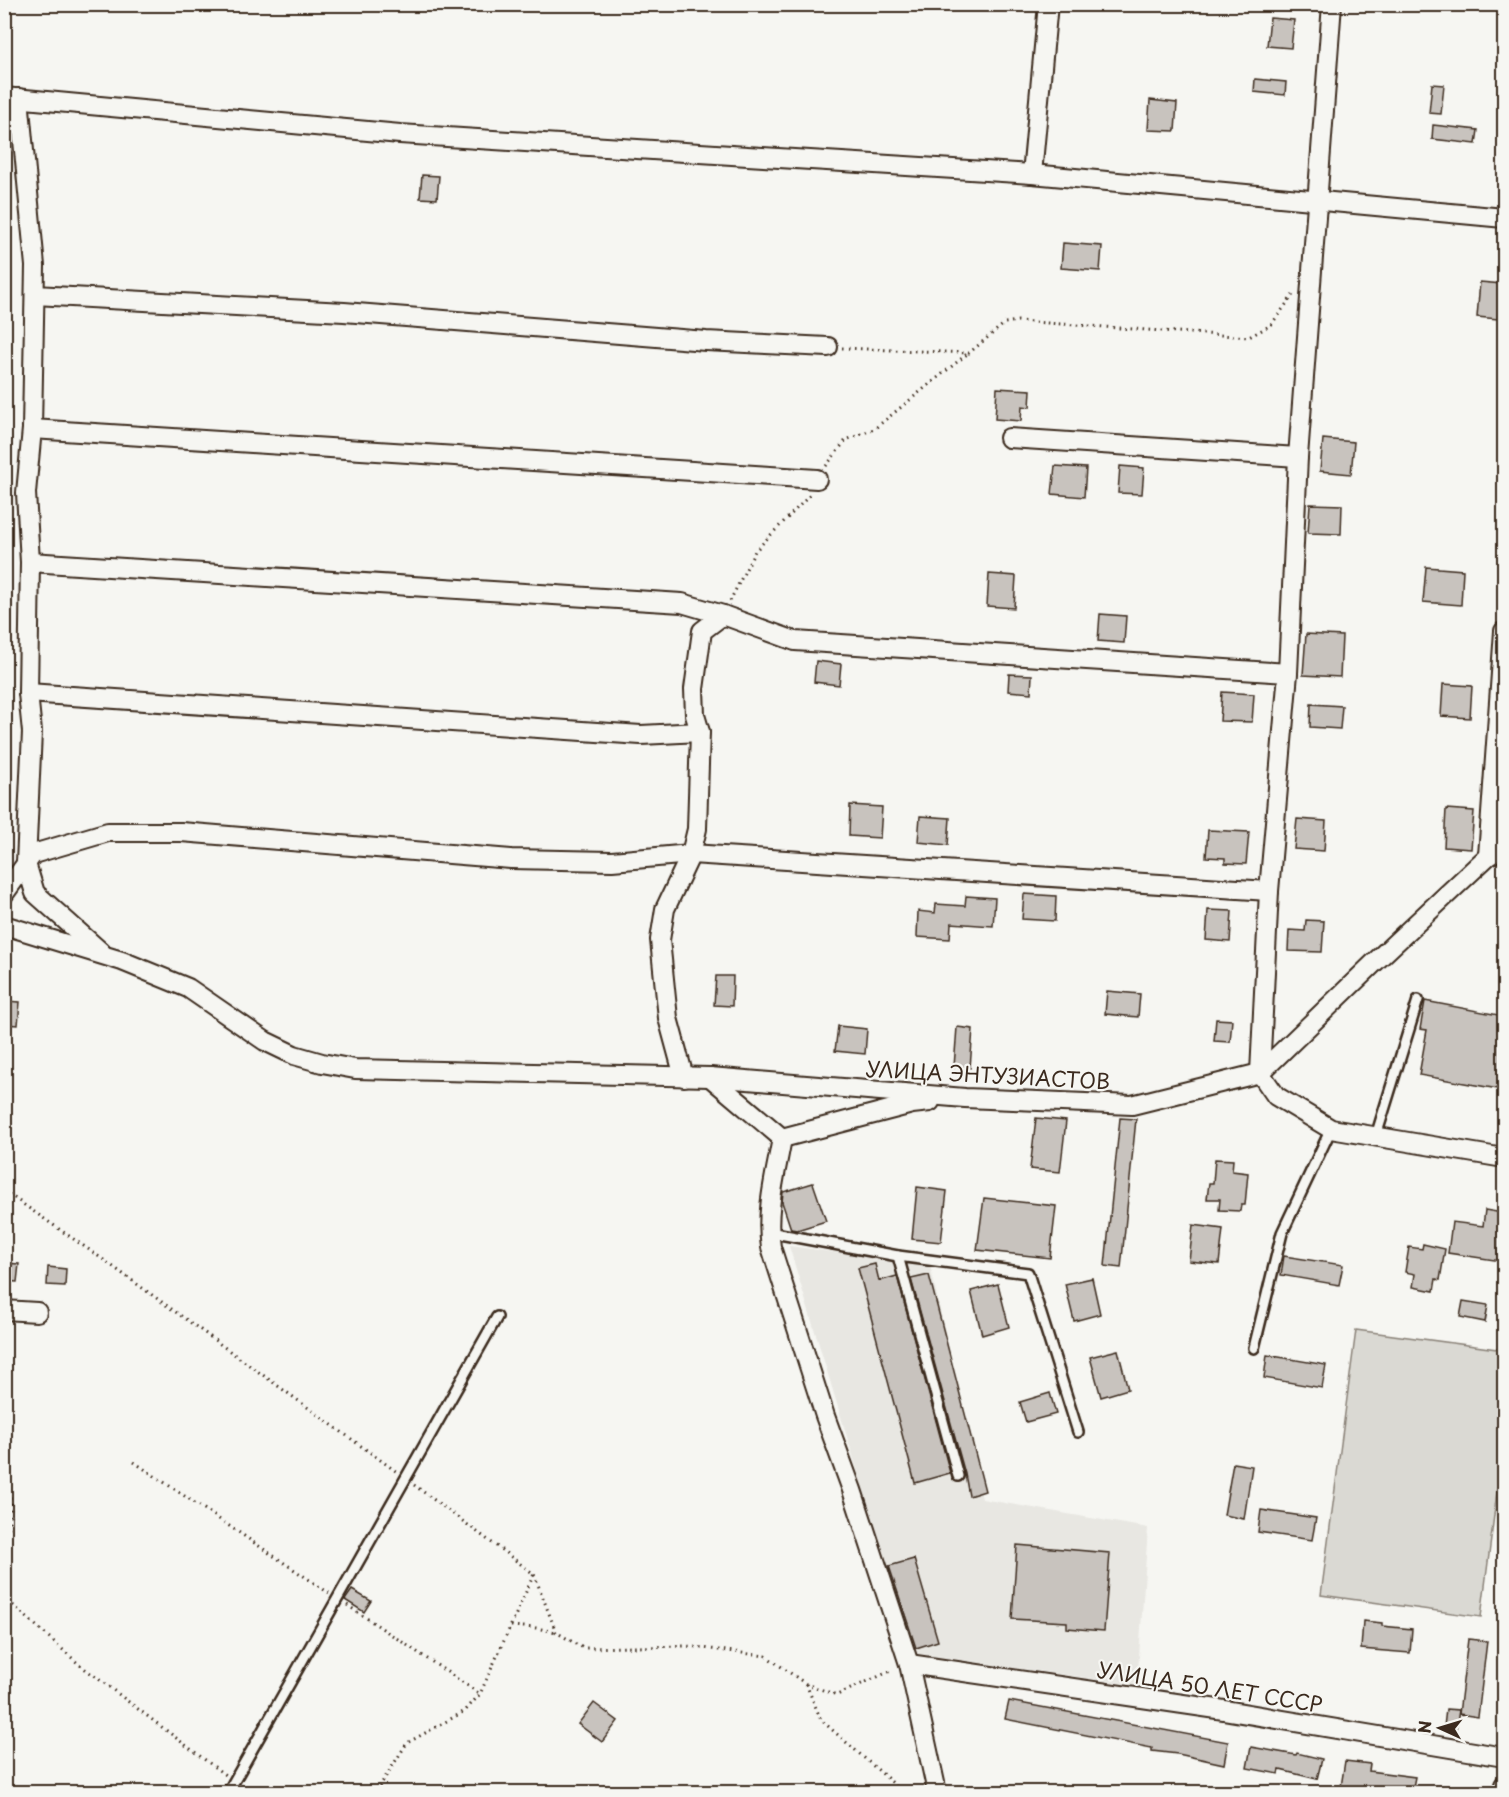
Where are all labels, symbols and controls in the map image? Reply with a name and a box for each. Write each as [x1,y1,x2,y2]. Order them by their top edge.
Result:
street label: УЛИЦА ЭНТУЗИАСТОВ [865,1052,1111,1096]
street label: УЛИЦА 50 ЛЕТ СССР [1095,1652,1325,1720]
north arrow [1410,1698,1470,1758]
text: N [1412,1720,1436,1734]

